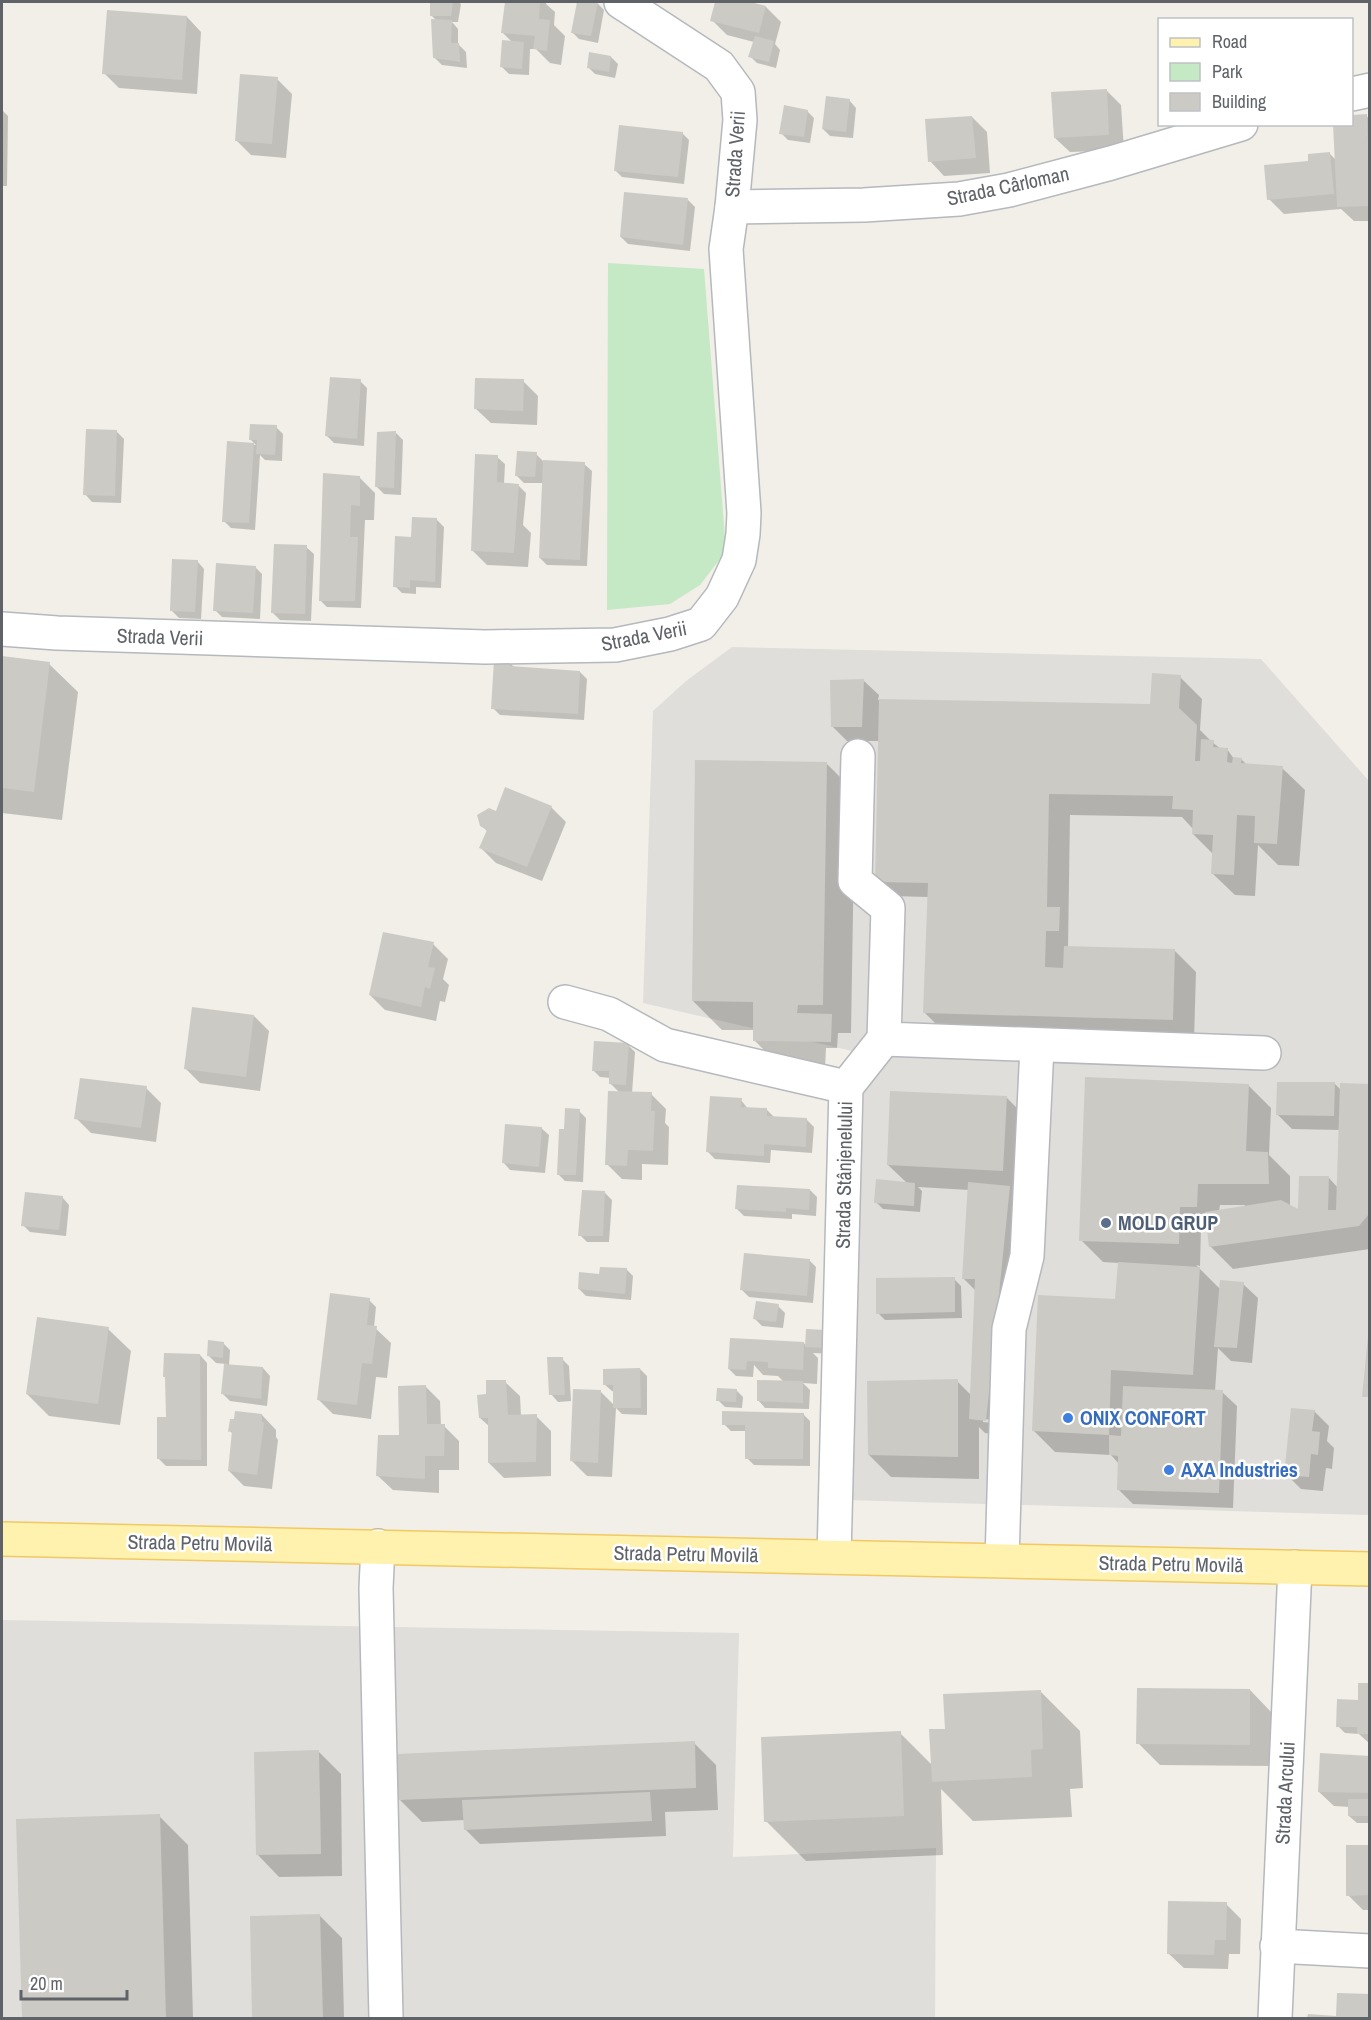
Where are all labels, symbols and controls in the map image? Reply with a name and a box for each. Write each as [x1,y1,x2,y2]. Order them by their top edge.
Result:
legend [1158,18,1353,126]
text: Road [1212,29,1247,54]
text: Park [1212,59,1243,84]
text: Building [1212,89,1267,114]
street label: Strada Verii [718,110,751,198]
street label: Strada Cârloman [944,159,1071,212]
street label: Strada Verii [599,614,689,657]
street label: Strada Verii [116,621,204,652]
street label: Strada Stânjenelului [829,1101,858,1249]
place label: MOLD GRUP [1118,1209,1218,1236]
marker: MOLD GRUP [1099,1216,1113,1230]
place label: ONIX CONFORT [1080,1404,1206,1431]
marker: ONIX CONFORT [1061,1411,1075,1425]
place label: AXA Industries [1181,1456,1298,1483]
marker: AXA Industries [1162,1463,1176,1477]
street label: Strada Petru Movilă [127,1528,273,1557]
street label: Strada Petru Movilă [613,1539,759,1568]
street label: Strada Petru Movilă [1098,1549,1244,1578]
street label: Strada Arcului [1268,1741,1301,1845]
scale bar [21,1963,128,2001]
text: 20 m [30,1971,63,1996]

